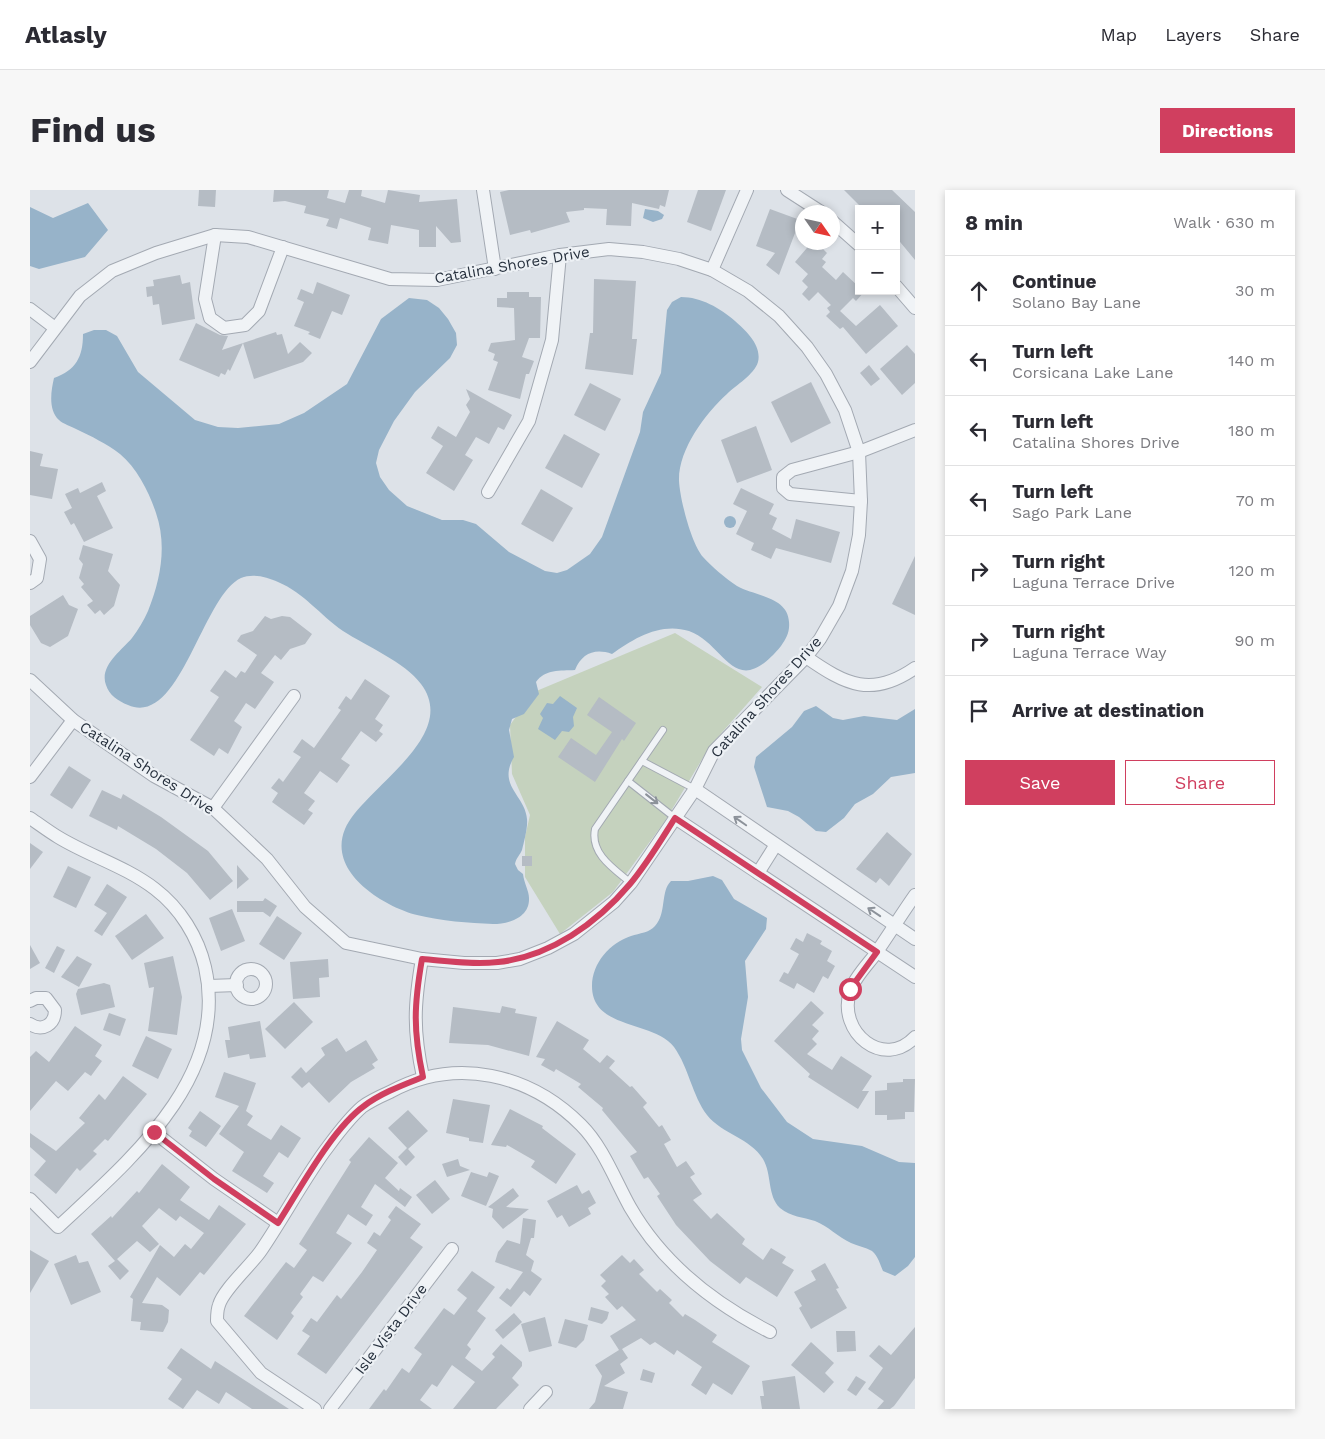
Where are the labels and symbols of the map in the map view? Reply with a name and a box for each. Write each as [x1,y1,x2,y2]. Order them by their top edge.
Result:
north arrow [795,205,840,250]
street label: Catalina Shores Drive [433,242,591,288]
street label: Catalina Shores Drive [707,633,825,761]
street label: Catalina Shores Drive [76,718,218,818]
one-way arrow [645,794,658,805]
one-way arrow [733,816,747,826]
one-way arrow [868,907,882,917]
route start [839,978,862,1001]
route end [143,1121,166,1144]
street label: Isle Vista Drive [351,1280,431,1378]

